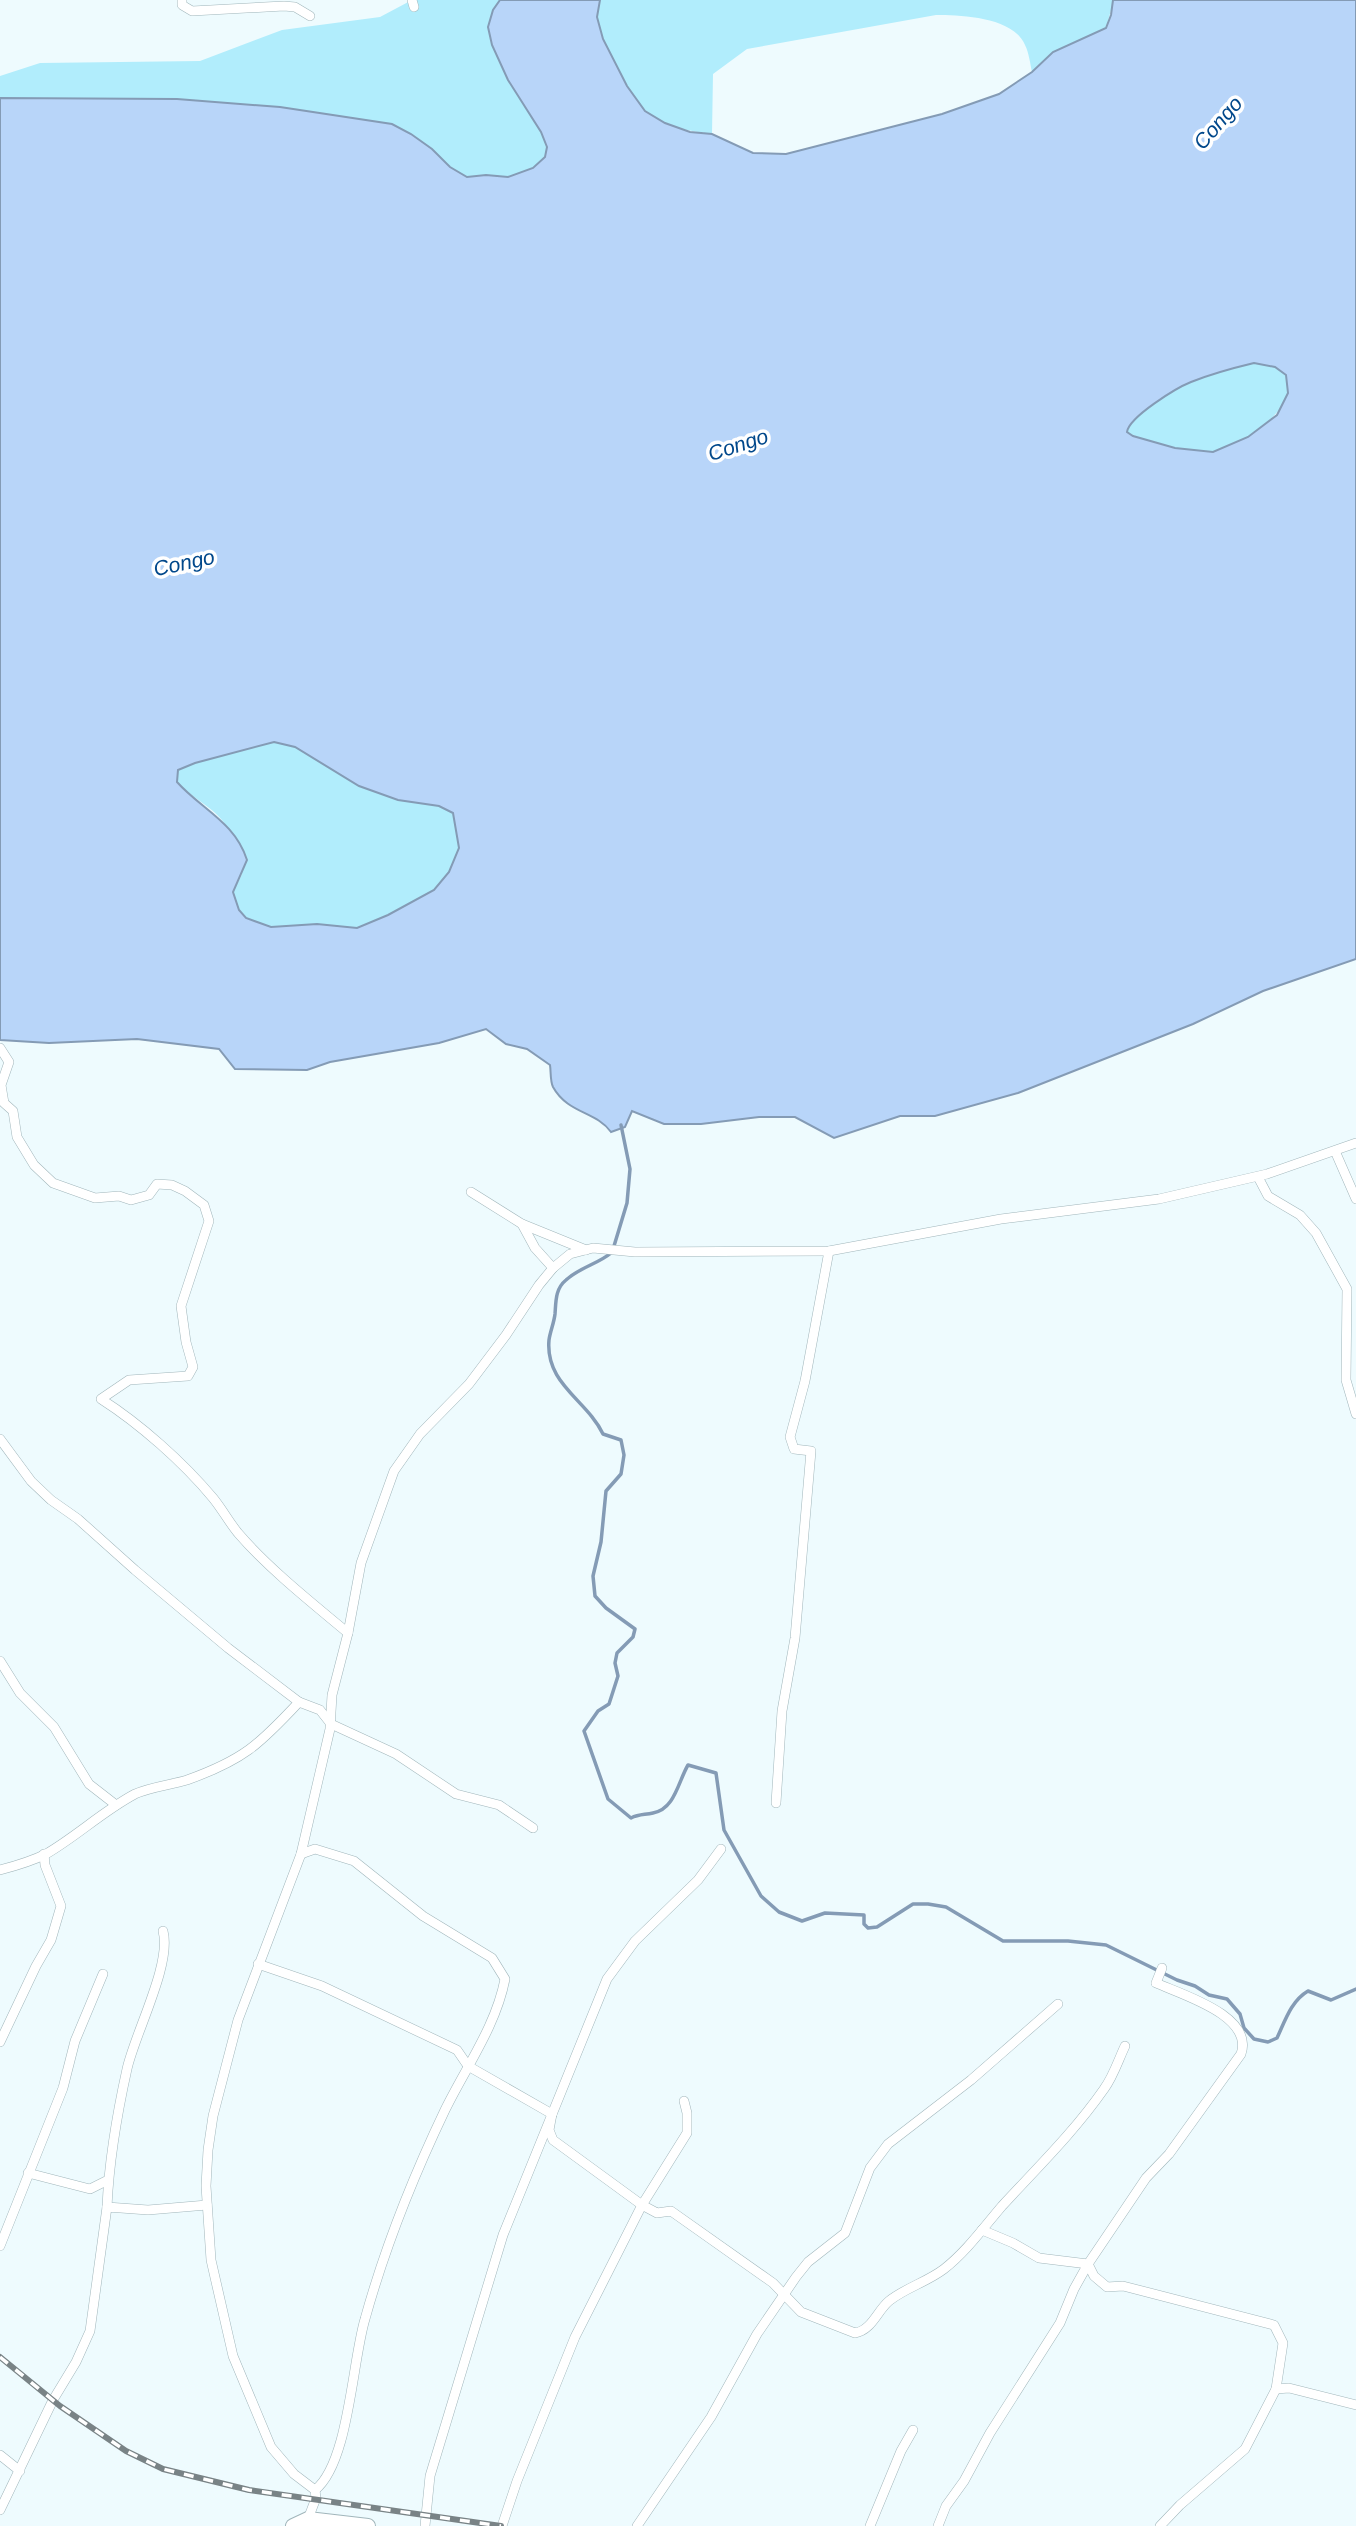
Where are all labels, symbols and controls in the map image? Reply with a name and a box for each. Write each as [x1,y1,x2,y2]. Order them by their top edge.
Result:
water label: Congo [1189,92,1247,154]
water label: Congo [705,424,771,465]
water label: Congo [151,545,217,580]

